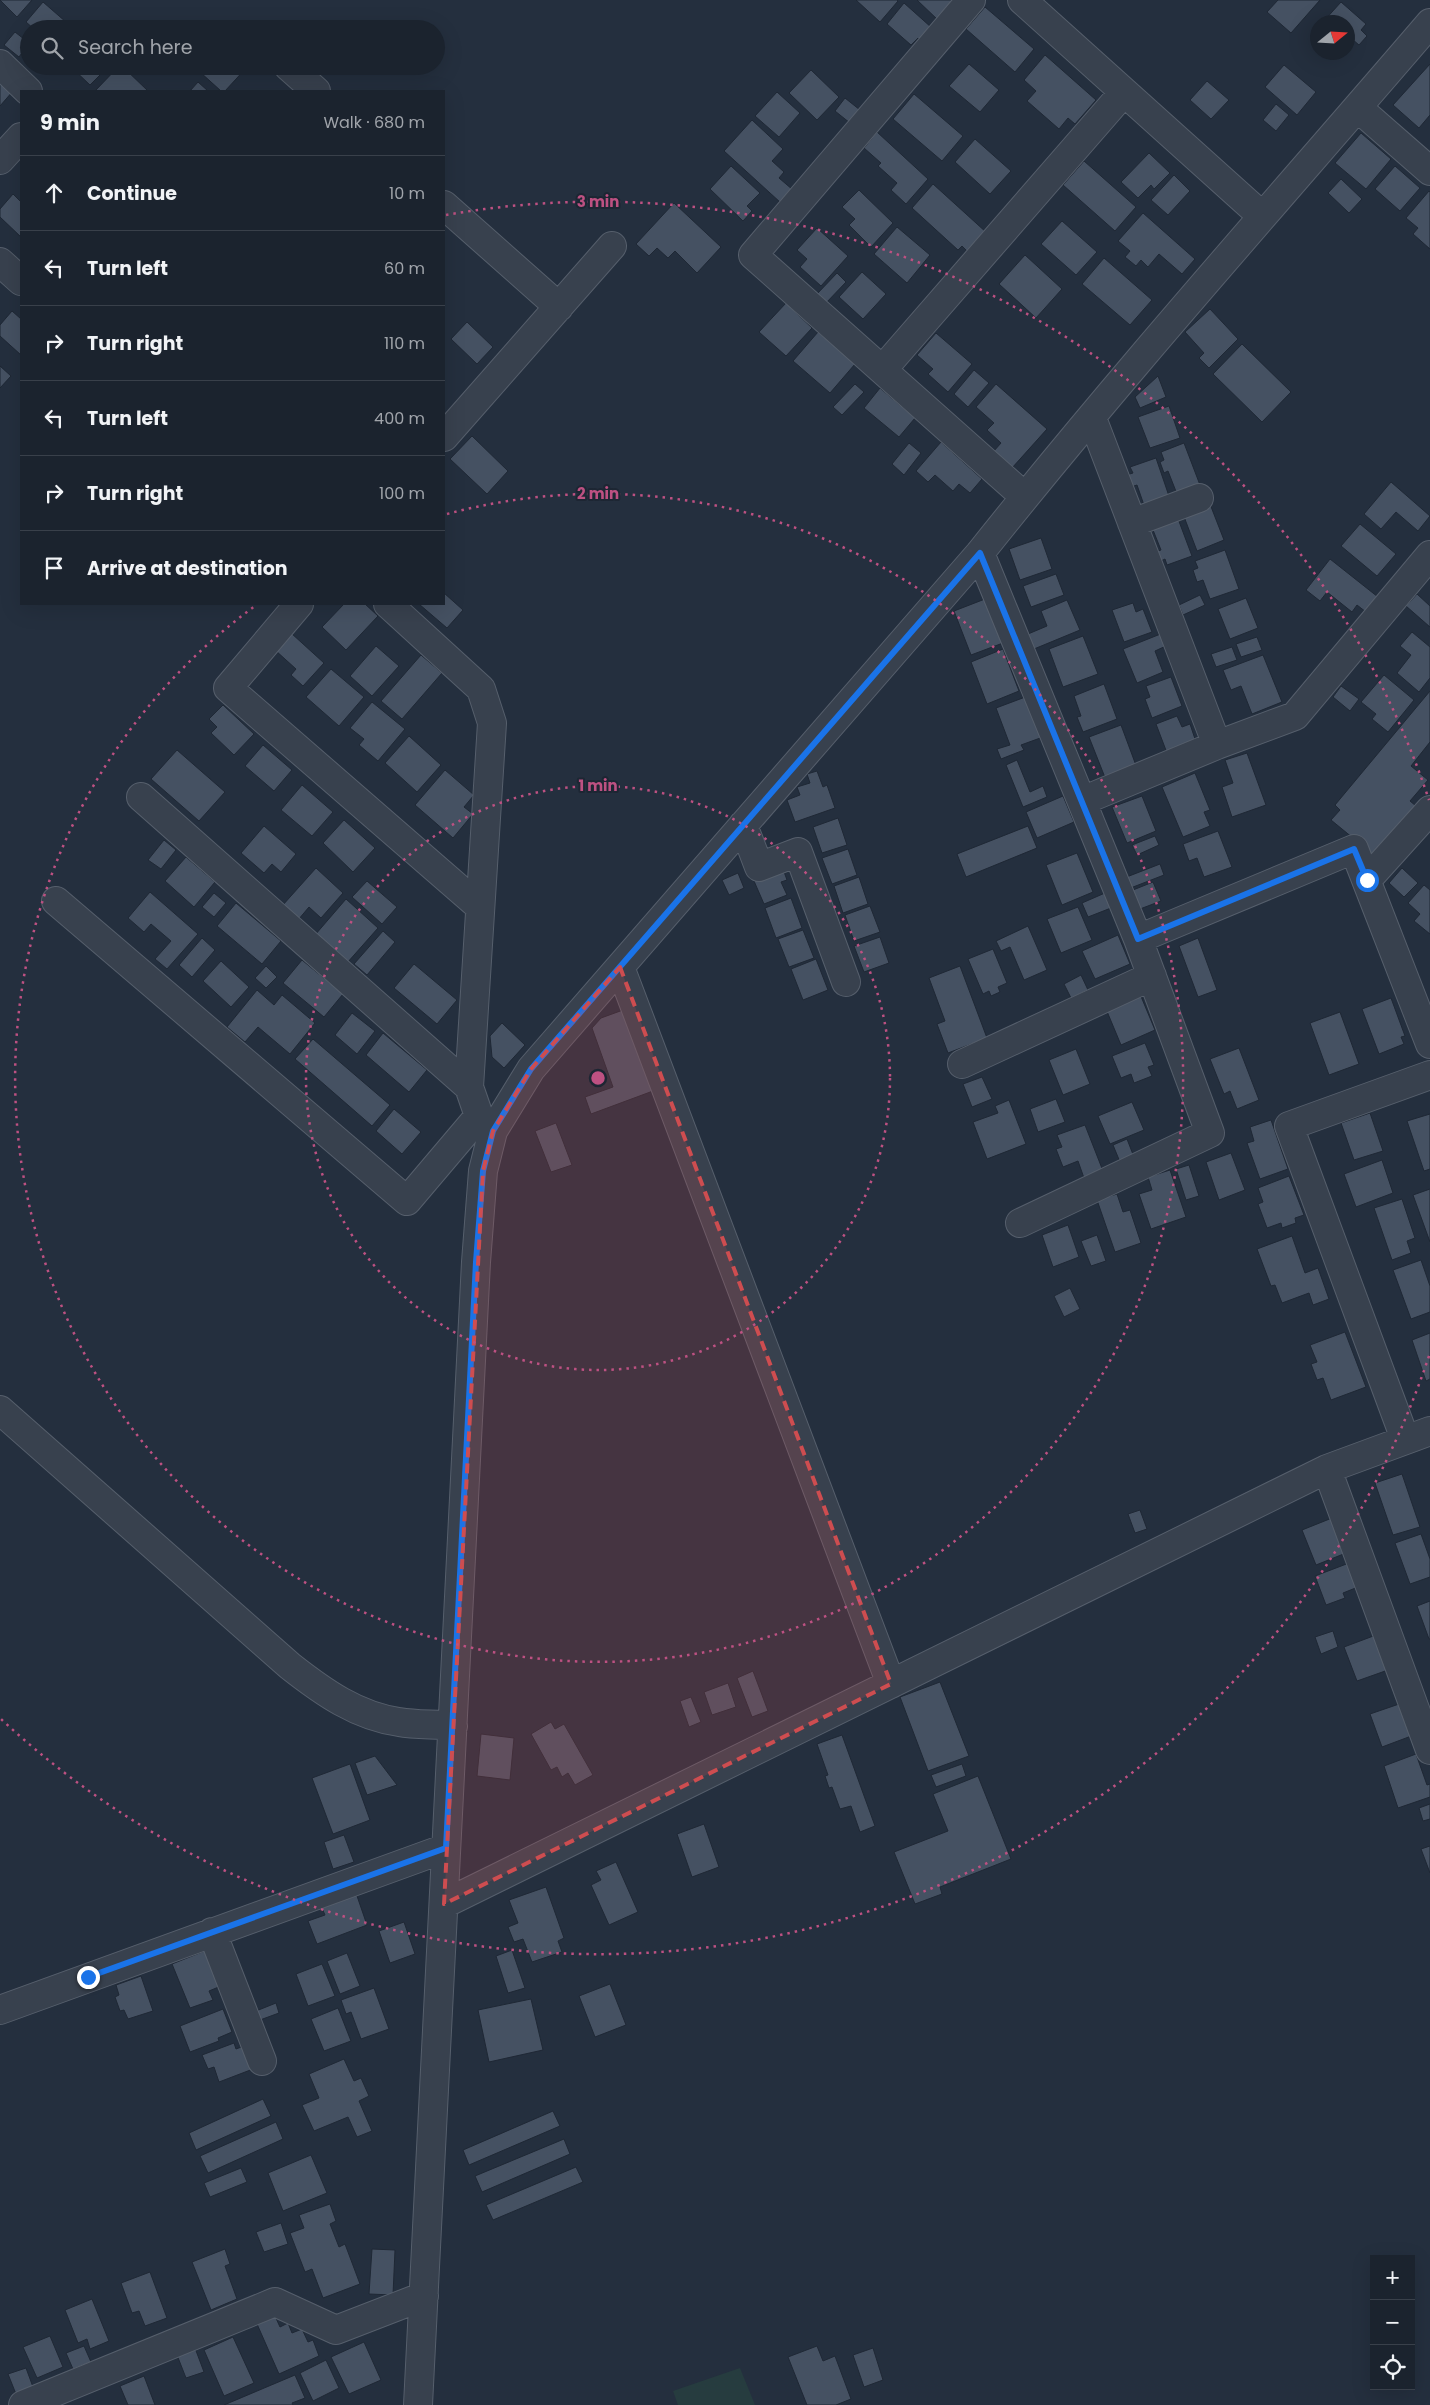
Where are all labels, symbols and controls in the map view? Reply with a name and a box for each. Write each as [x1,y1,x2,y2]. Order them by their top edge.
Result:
north arrow [1310,15,1355,60]
search box [20,20,445,75]
icon: search [38,34,66,62]
text: Search here [78,34,192,61]
text: 9 min [40,108,100,137]
text: Walk · 680 m [323,111,425,134]
icon: ahead [40,179,68,207]
text: Continue [87,180,177,207]
text: 10 m [389,182,425,205]
text: 3 min [577,191,619,212]
icon: left [40,254,68,282]
text: Turn left [87,255,168,282]
text: 60 m [384,257,425,280]
icon: right [40,329,68,357]
text: Turn right [87,330,183,357]
text: 110 m [384,332,425,355]
icon: left [40,404,68,432]
text: Turn left [87,405,168,432]
text: 400 m [374,407,425,430]
icon: right [40,479,68,507]
text: Turn right [87,480,183,507]
text: 100 m [379,482,425,505]
text: 2 min [577,483,619,504]
icon: arrive [40,554,68,582]
text: Arrive at destination [87,555,288,582]
text: 1 min [578,775,618,796]
route start [1356,869,1379,892]
centre of rings [589,1069,607,1087]
route end [77,1966,100,1989]
map controls [1370,2255,1415,2390]
button: + [1370,2255,1415,2300]
button: − [1370,2300,1415,2345]
button: locate [1370,2345,1415,2390]

